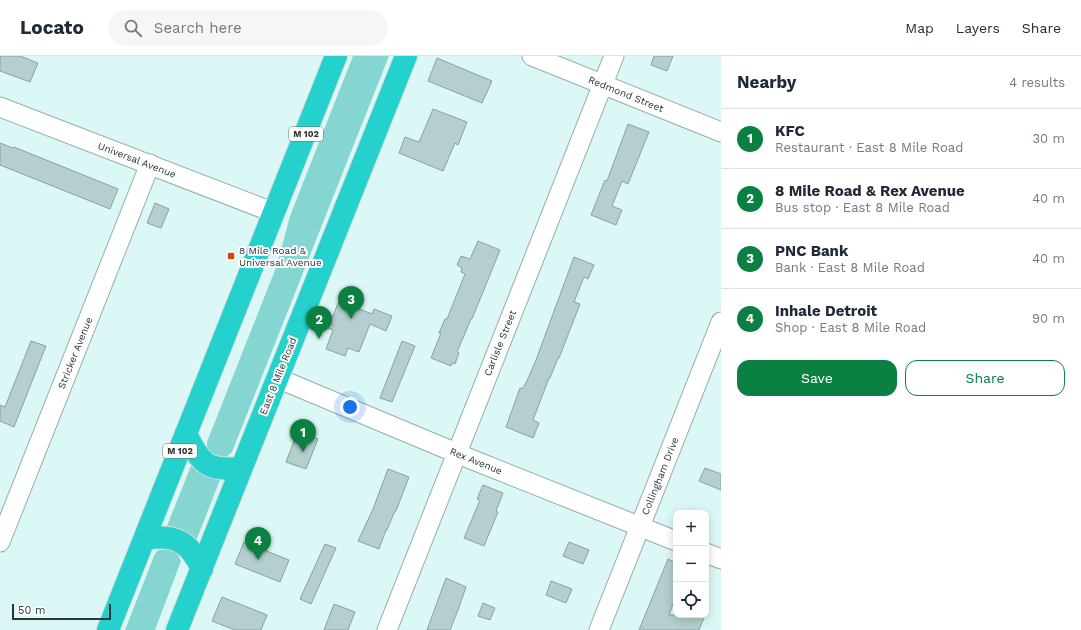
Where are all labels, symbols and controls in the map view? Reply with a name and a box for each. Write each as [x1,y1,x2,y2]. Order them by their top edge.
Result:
search box [108,10,388,46]
text: Locato [20,16,84,39]
icon: search [122,17,144,39]
text: Search here [154,19,242,37]
text: Map [905,20,934,36]
text: Layers [956,20,1000,36]
text: Share [1022,20,1061,36]
text: Nearby [737,72,796,92]
street label: Redmond Street [587,74,666,114]
text: 4 results [1009,75,1065,90]
text: KFC [775,122,805,140]
road number: M 102 [289,127,323,141]
text: 1 [747,131,753,146]
text: 30 m [1033,131,1065,146]
street label: Universal Avenue [96,140,178,180]
text: Restaurant · East 8 Mile Road [775,140,963,155]
text: 8 Mile Road & Rex Avenue [775,182,965,200]
text: 2 [746,191,754,206]
text: 40 m [1032,191,1065,206]
text: Bus stop · East 8 Mile Road [775,200,950,215]
text: PNC Bank [775,242,848,260]
place label: 8 Mile Road & Universal Avenue [239,245,322,268]
marker: 8 Mile Road & Universal Avenue [226,251,236,261]
text: 3 [746,251,754,266]
text: 40 m [1032,251,1065,266]
text: Bank · East 8 Mile Road [775,260,925,275]
pin: 3 [338,286,364,319]
text: Inhale Detroit [775,302,877,320]
pin: 2 [306,306,332,339]
street label: Carlisle Street [482,308,518,377]
text: 4 [746,311,754,326]
text: 90 m [1032,311,1065,326]
street label: Stricker Avenue [56,315,94,390]
text: Shop · East 8 Mile Road [775,320,926,335]
street label: East 8 Mile Road [257,336,299,416]
button: Save [737,360,897,396]
button: Share [905,360,1065,396]
your location [340,397,360,417]
pin: 1 [290,419,316,452]
street label: Collingham Drive [639,435,681,516]
road number: M 102 [163,444,197,458]
street label: Rex Avenue [448,445,504,477]
map controls [673,510,709,618]
button: + [673,510,709,546]
pin: 4 [245,527,271,560]
button: − [673,546,709,582]
button: locate [673,582,709,618]
scale bar [12,602,111,621]
text: 50 m [18,604,45,617]

